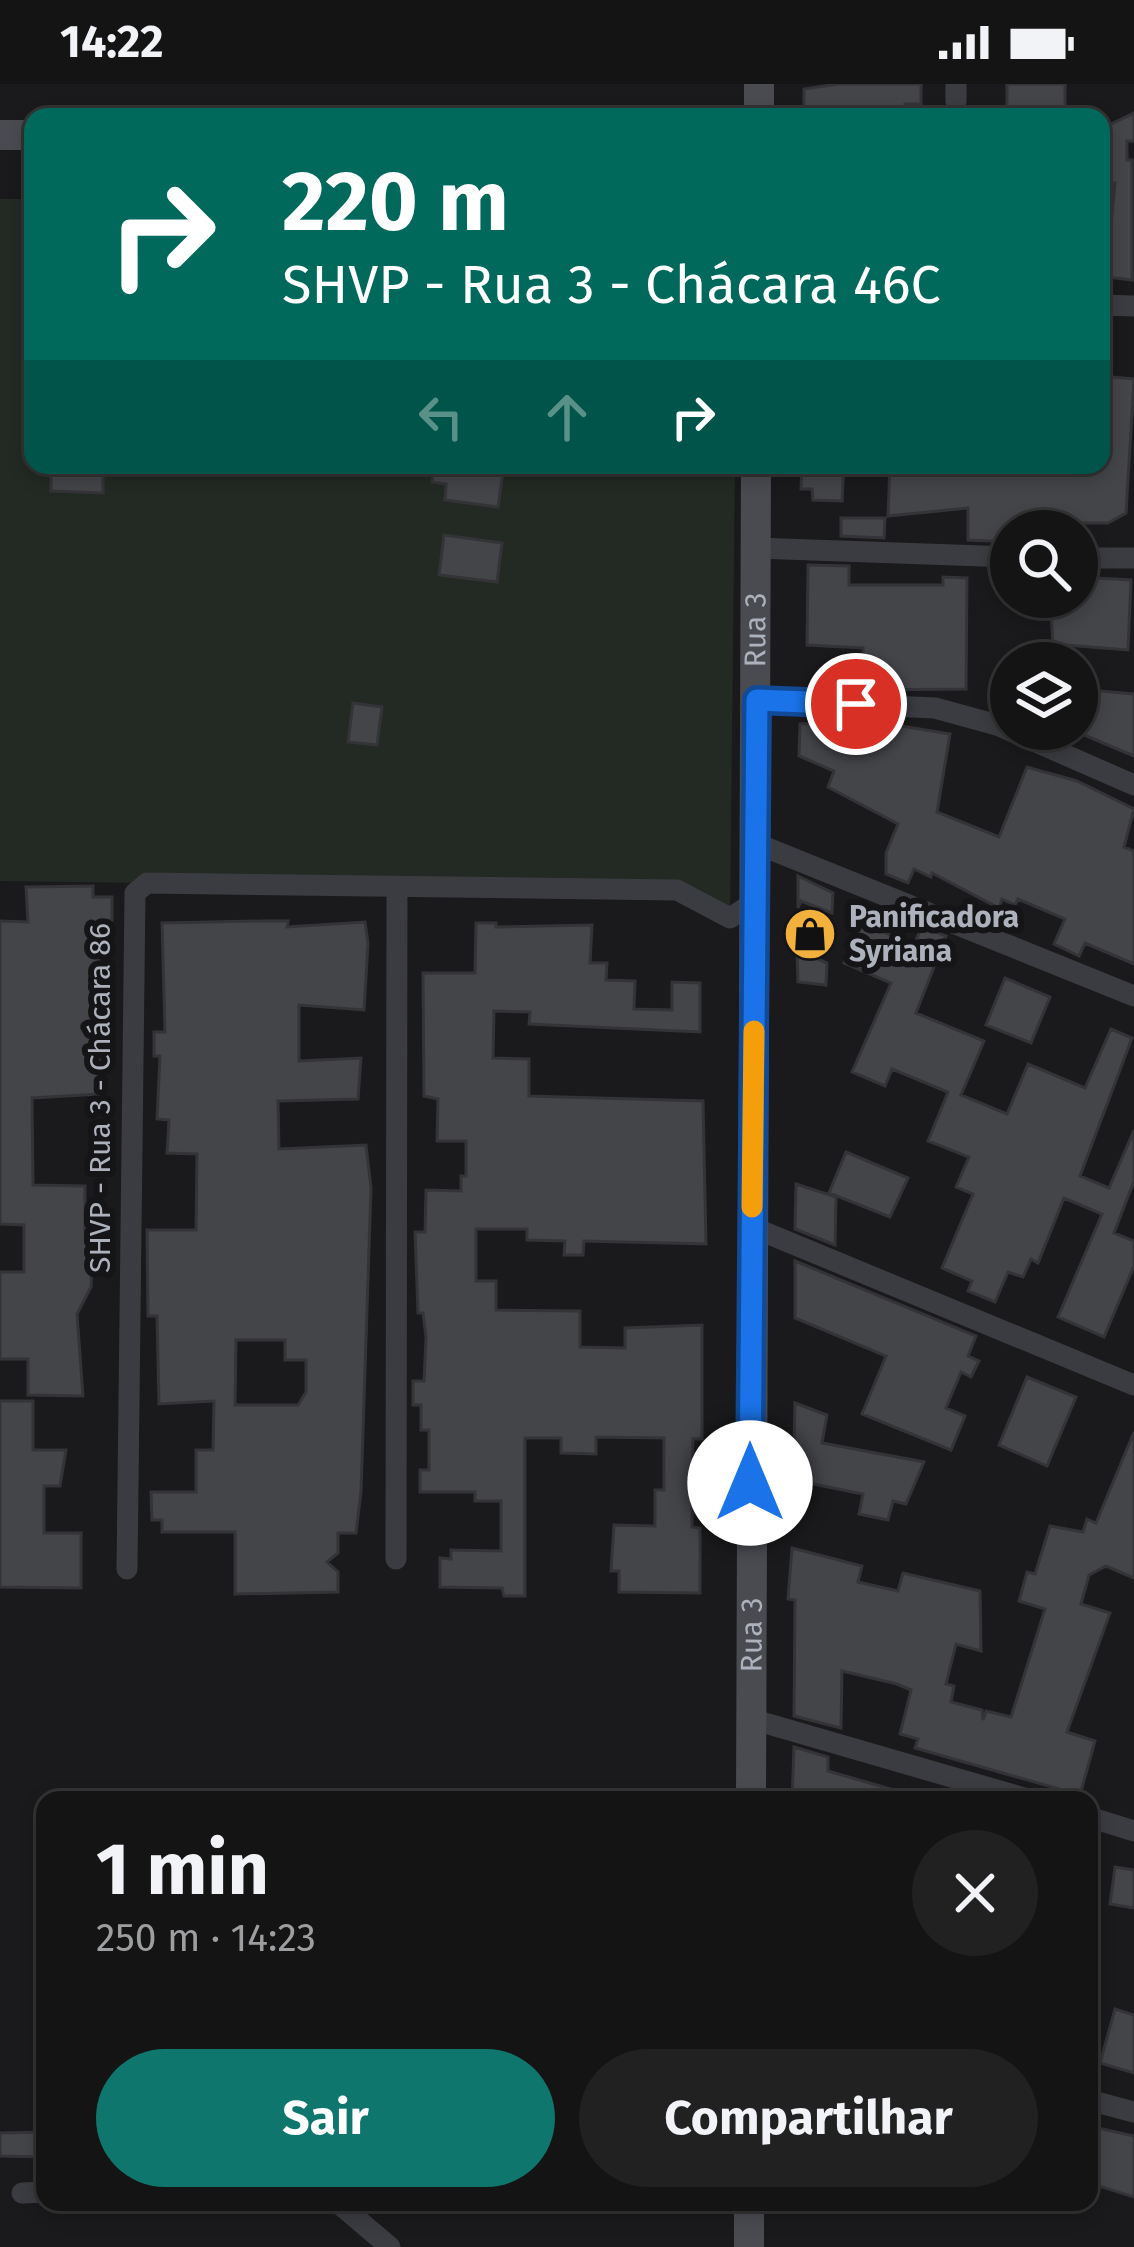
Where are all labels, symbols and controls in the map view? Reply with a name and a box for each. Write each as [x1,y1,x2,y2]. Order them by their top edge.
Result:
text: 14:22 [60,15,164,69]
text: 220 m [282,151,509,252]
icon: right [84,156,240,312]
text: SHVP - Rua 3 - Chácara 46C [282,253,941,317]
icon: left [408,384,474,450]
icon: ahead [534,384,600,450]
icon: right [660,384,726,450]
map controls [990,510,1098,750]
button: search [990,510,1098,618]
street label: Rua 3 [737,592,774,668]
button: layers [990,642,1098,750]
pin [805,653,907,755]
icon: arrive [823,671,889,737]
place label: Panificadora Syriana [849,899,1019,969]
shop icon: Panificadora Syriana [782,906,838,962]
street label: SHVP - Rua 3 - Chácara 86 [82,923,118,1273]
position arrow [687,1420,813,1546]
street label: Rua 3 [733,1597,770,1673]
text: 1 min [96,1827,269,1913]
button: close [912,1830,1038,1956]
text: 250 m · 14:23 [96,1915,316,1961]
button: Sair [96,2049,555,2187]
button: Compartilhar [579,2049,1038,2187]

